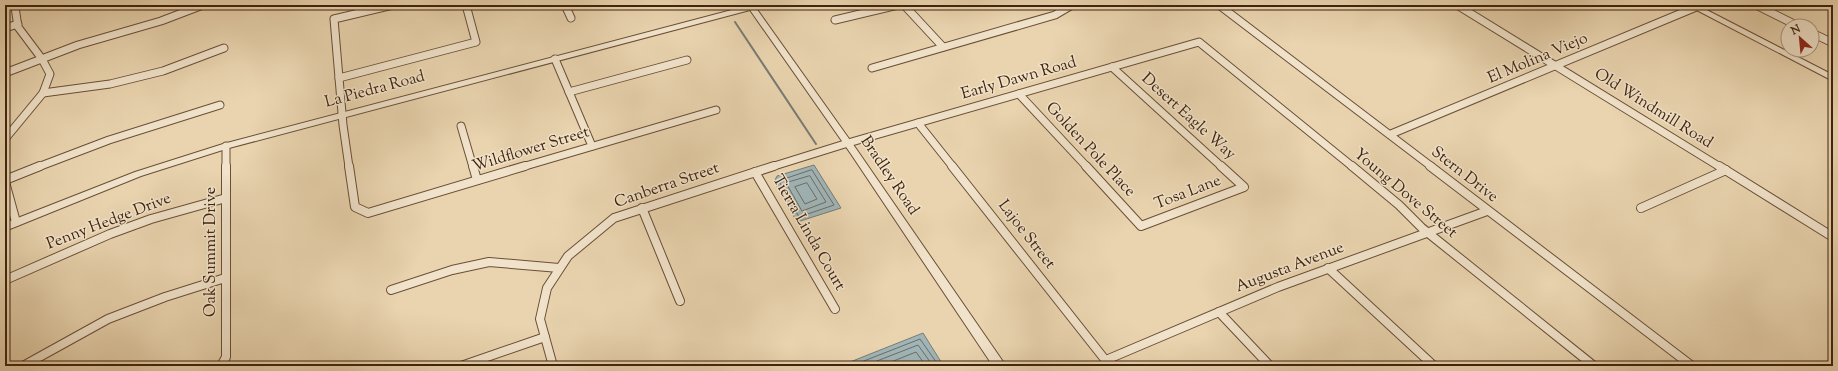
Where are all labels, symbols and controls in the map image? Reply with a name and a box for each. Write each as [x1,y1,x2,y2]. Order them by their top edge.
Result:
north arrow [1780,18,1820,58]
text: N [1787,21,1804,40]
street label: El Molina Viejo [1484,27,1592,90]
street label: Early Dawn Road [959,52,1079,106]
street label: Old Windmill Road [1589,63,1717,155]
street label: La Piedra Road [322,66,428,114]
street label: Desert Eagle Way [1136,68,1240,166]
street label: Golden Pole Place [1040,97,1140,203]
street label: Wildflower Street [470,121,593,179]
street label: Bradley Road [854,132,924,220]
street label: Stern Drive [1425,141,1503,209]
street label: Young Dove Street [1348,144,1462,245]
street label: Canberra Street [611,157,723,215]
street label: Tosa Lane [1151,170,1225,216]
street label: Tierra Linda Court [765,171,851,296]
street label: Oak Summit Drive [200,187,223,317]
street label: Penny Hedge Drive [43,188,175,256]
street label: Lajoe Street [992,196,1061,275]
street label: Augusta Avenue [1232,237,1348,299]

